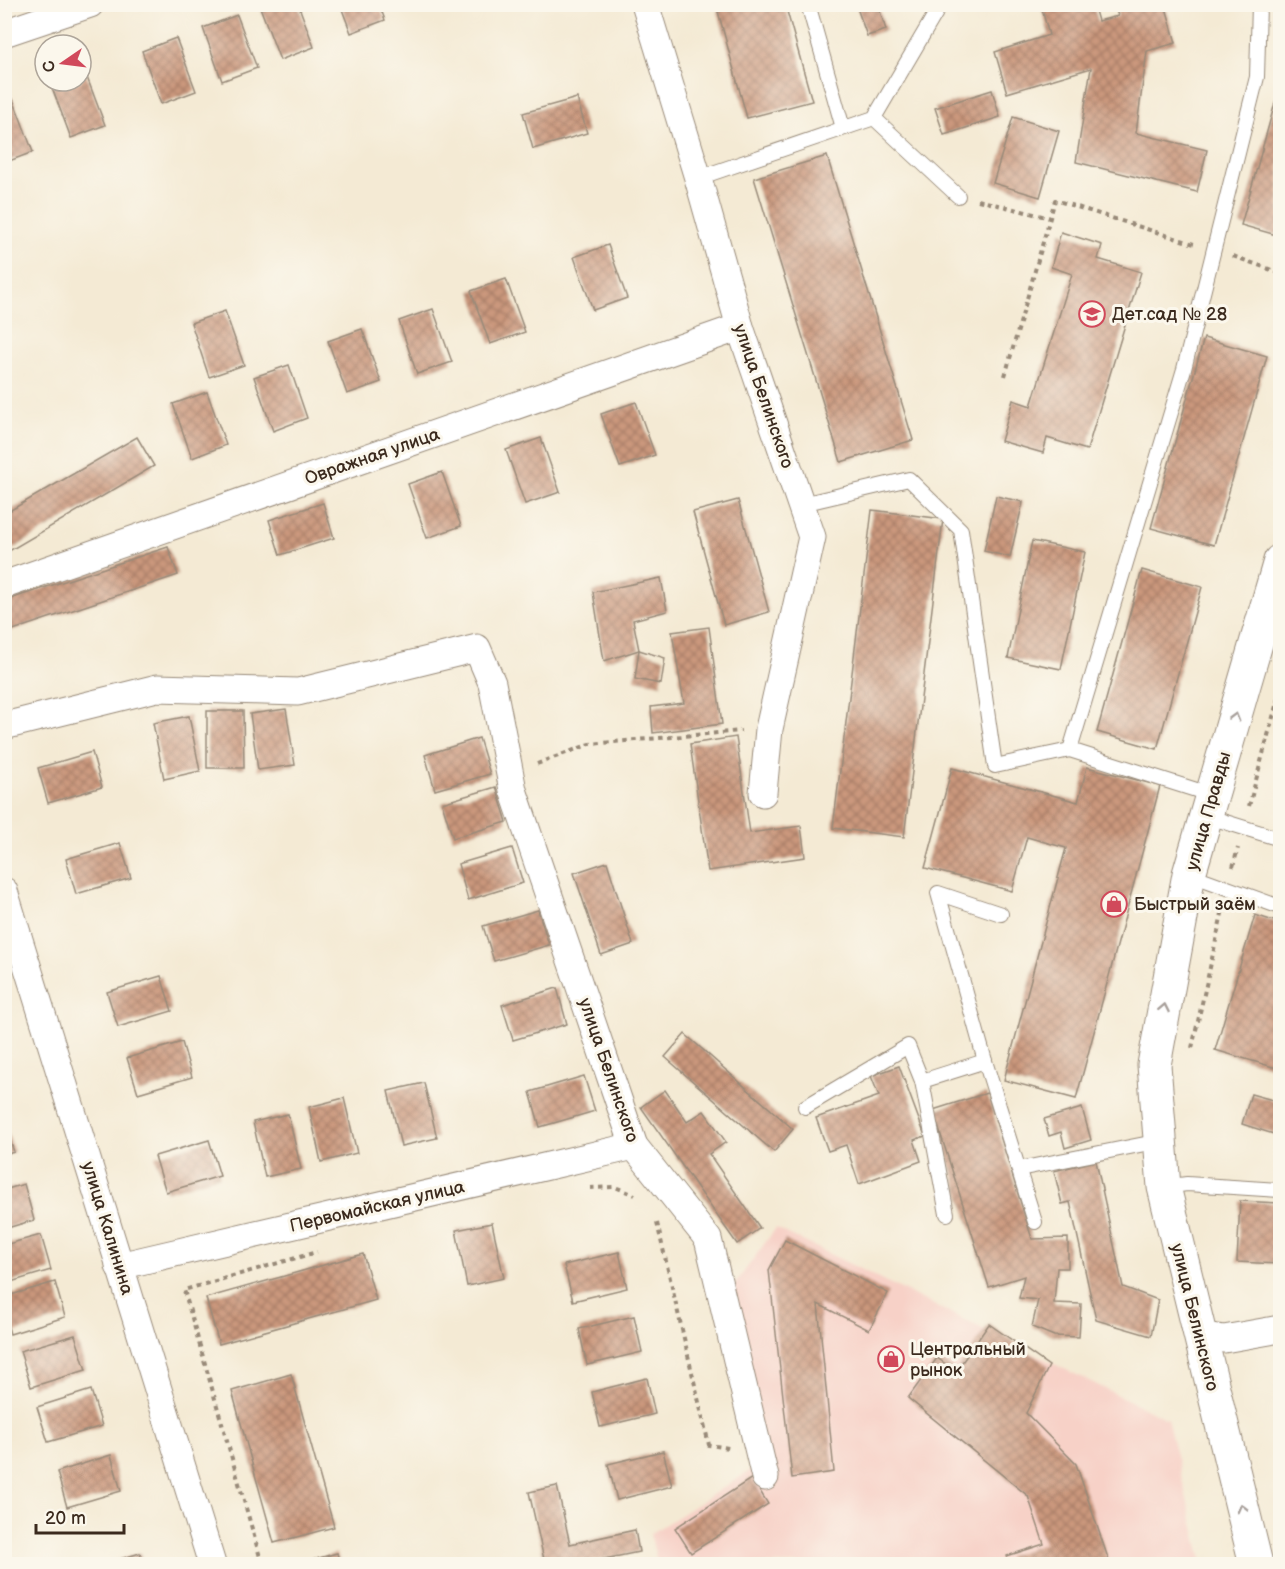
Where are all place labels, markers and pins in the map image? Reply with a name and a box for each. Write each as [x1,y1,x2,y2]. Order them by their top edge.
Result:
school or university icon: Дет.сад № 28 [1077,299,1107,329]
place label: Дет.сад № 28 [1112,304,1227,325]
shop icon: Быстрый заём [1099,889,1129,919]
place label: Быстрый заём [1134,894,1256,915]
place label: Центральный рынок [910,1339,1026,1381]
shop icon: Центральный рынок [876,1344,906,1374]

